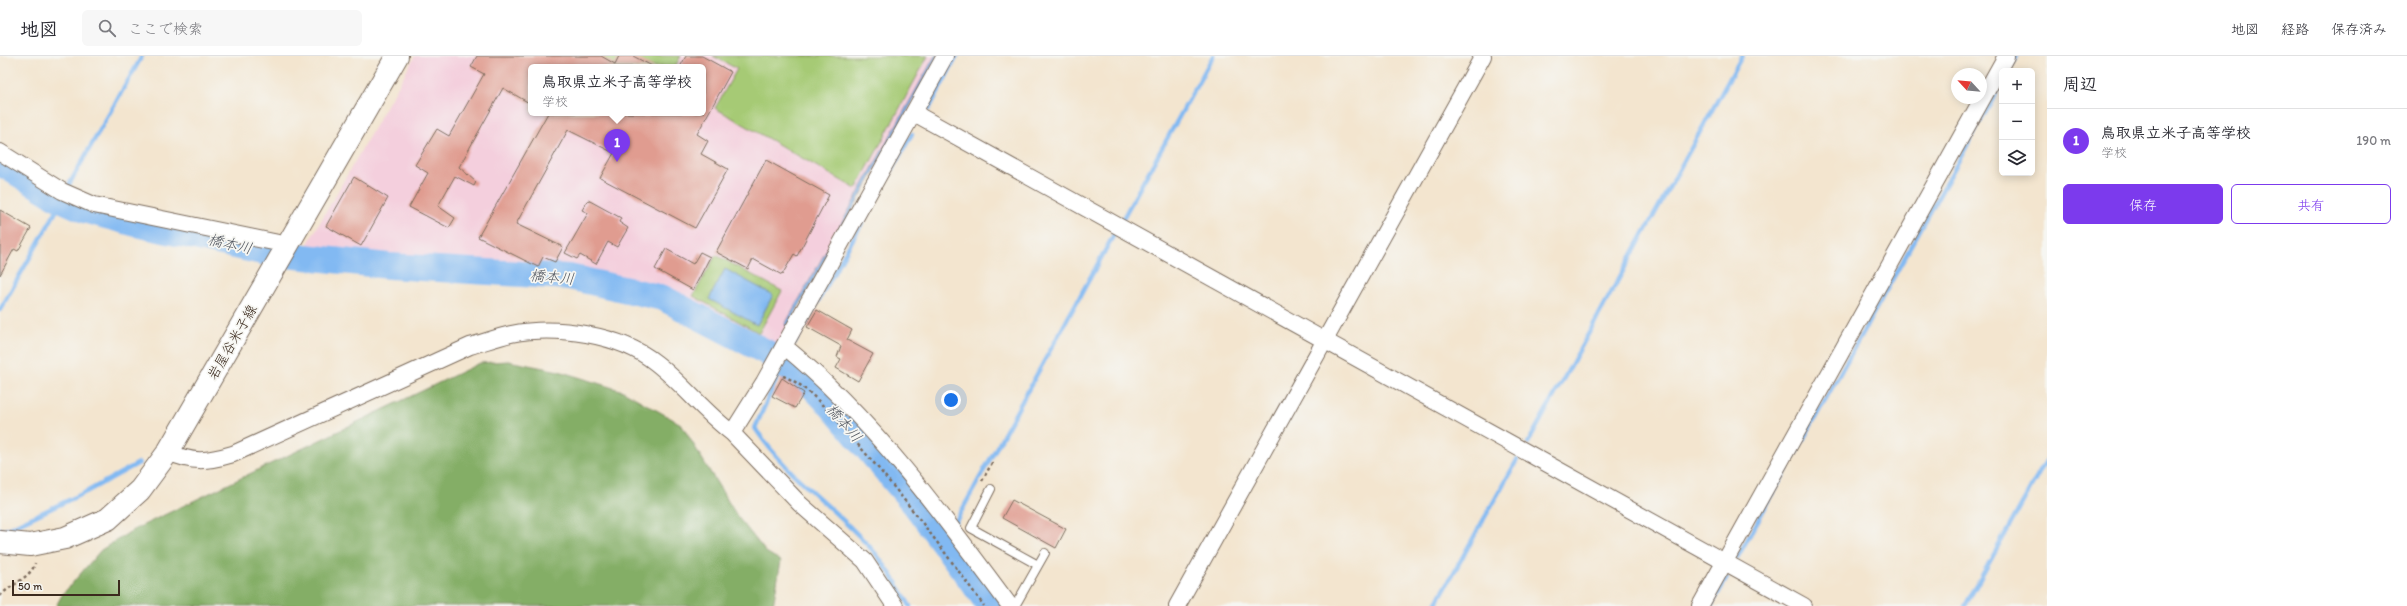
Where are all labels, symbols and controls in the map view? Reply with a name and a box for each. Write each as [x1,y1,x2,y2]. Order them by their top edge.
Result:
search box [82,10,362,46]
icon: search [96,17,118,39]
text: 地図 [20,18,58,41]
text: ここで検索 [128,20,203,38]
text: 地図 [2231,21,2259,38]
text: 経路 [2281,21,2309,38]
text: 保存済み [2331,21,2387,38]
popup [528,64,706,116]
north arrow [1951,68,1987,104]
map controls [1999,68,2035,176]
button: + [1999,68,2035,104]
text: 鳥取県立米子高等学校 [542,73,692,91]
text: 周辺 [2063,74,2097,94]
text: 学校 [542,94,568,109]
button: − [1999,104,2035,140]
text: 鳥取県立米子高等学校 [2101,124,2251,142]
pin: 1 [604,129,630,162]
text: 1 [2073,133,2079,148]
text: 190 m [2356,133,2391,148]
button: layers [1999,140,2035,176]
text: 学校 [2101,145,2127,160]
button: 保存 [2063,184,2223,224]
button: 共有 [2231,184,2391,224]
water label: 橋本川 [206,230,254,258]
water label: 橋本川 [529,266,575,288]
street label: 岩屋谷米子線 [204,302,261,383]
your location [941,390,961,410]
water label: 橋本川 [822,400,866,446]
scale bar [12,578,120,597]
text: 50 m [18,580,42,593]

